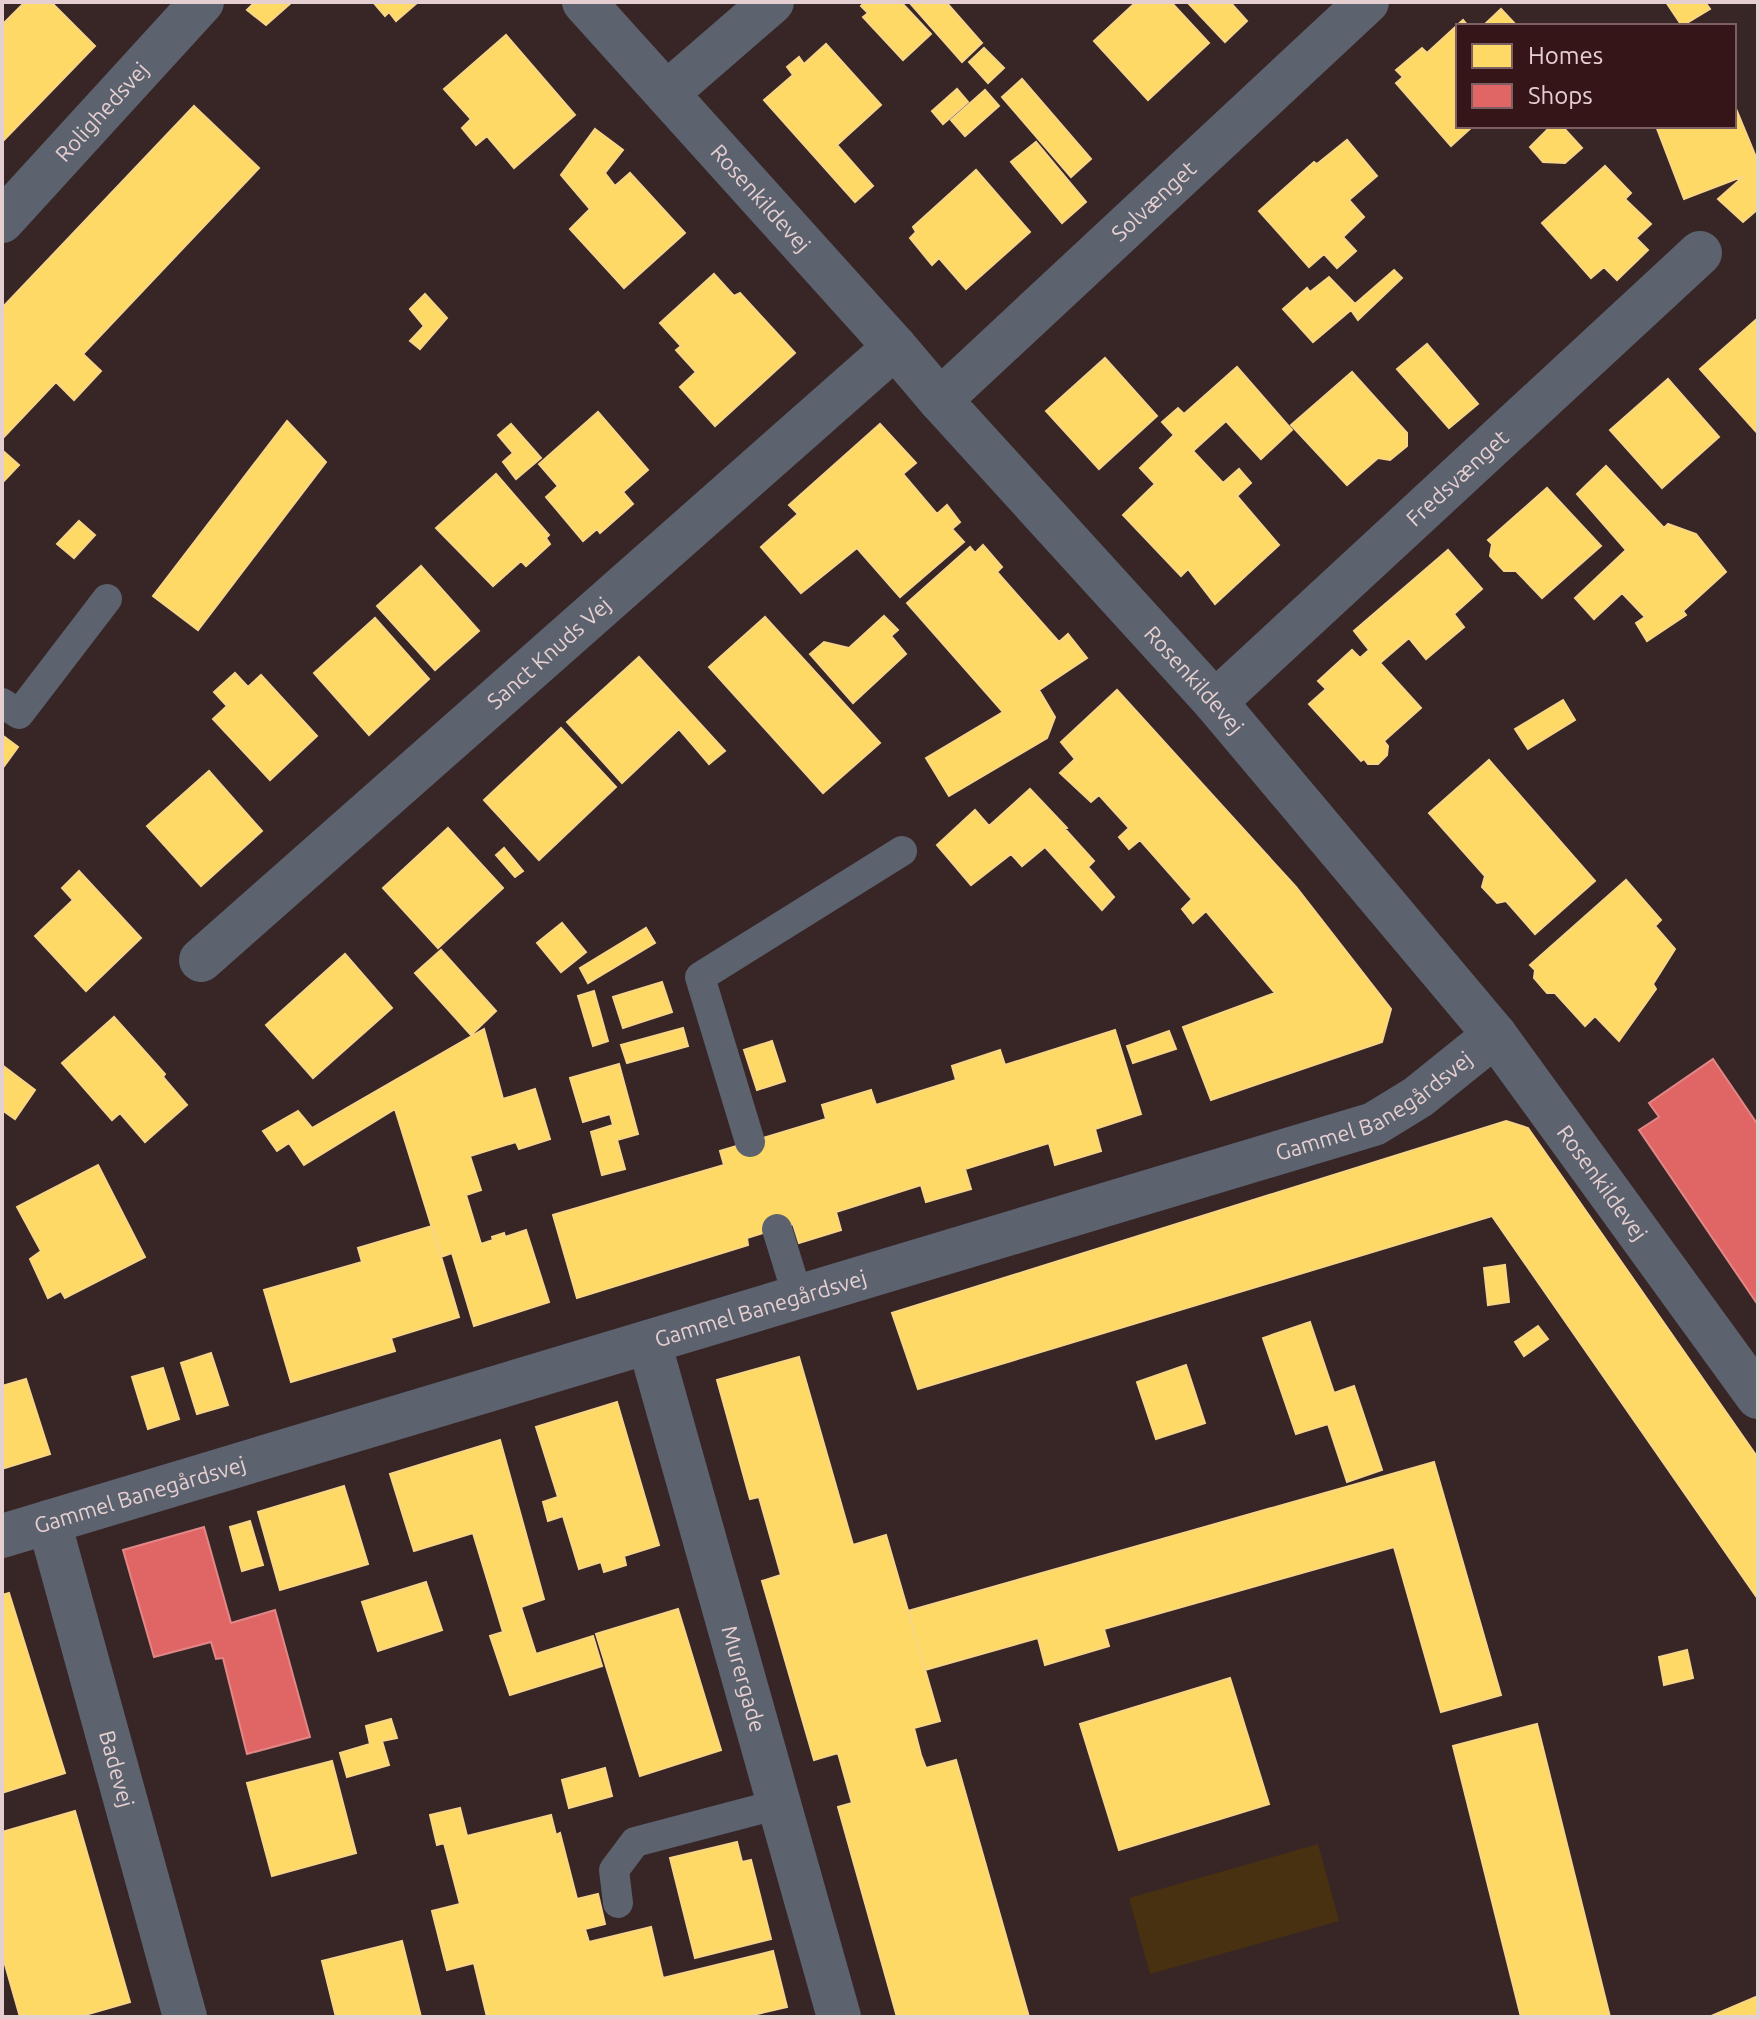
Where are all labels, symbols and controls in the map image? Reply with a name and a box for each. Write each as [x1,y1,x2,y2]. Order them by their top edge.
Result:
legend [1456,24,1736,128]
text: Homes [1528,42,1603,69]
street label: Rolighedsvej [50,57,153,166]
text: Shops [1528,82,1593,109]
street label: Rosenkildevej [706,139,816,257]
street label: Solvænget [1106,155,1201,246]
street label: Fredsvænget [1401,424,1513,531]
street label: Sanct Knuds Vej [482,591,615,713]
street label: Rosenkildevej [1140,620,1249,739]
street label: Gammel Banegårdsvej [1272,1046,1477,1165]
street label: Rosenkildevej [1552,1120,1653,1245]
street label: Gammel Banegårdsvej [652,1264,869,1351]
street label: Gammel Banegårdsvej [31,1451,249,1538]
street label: Murergade [717,1623,771,1735]
street label: Badevej [95,1728,140,1810]

